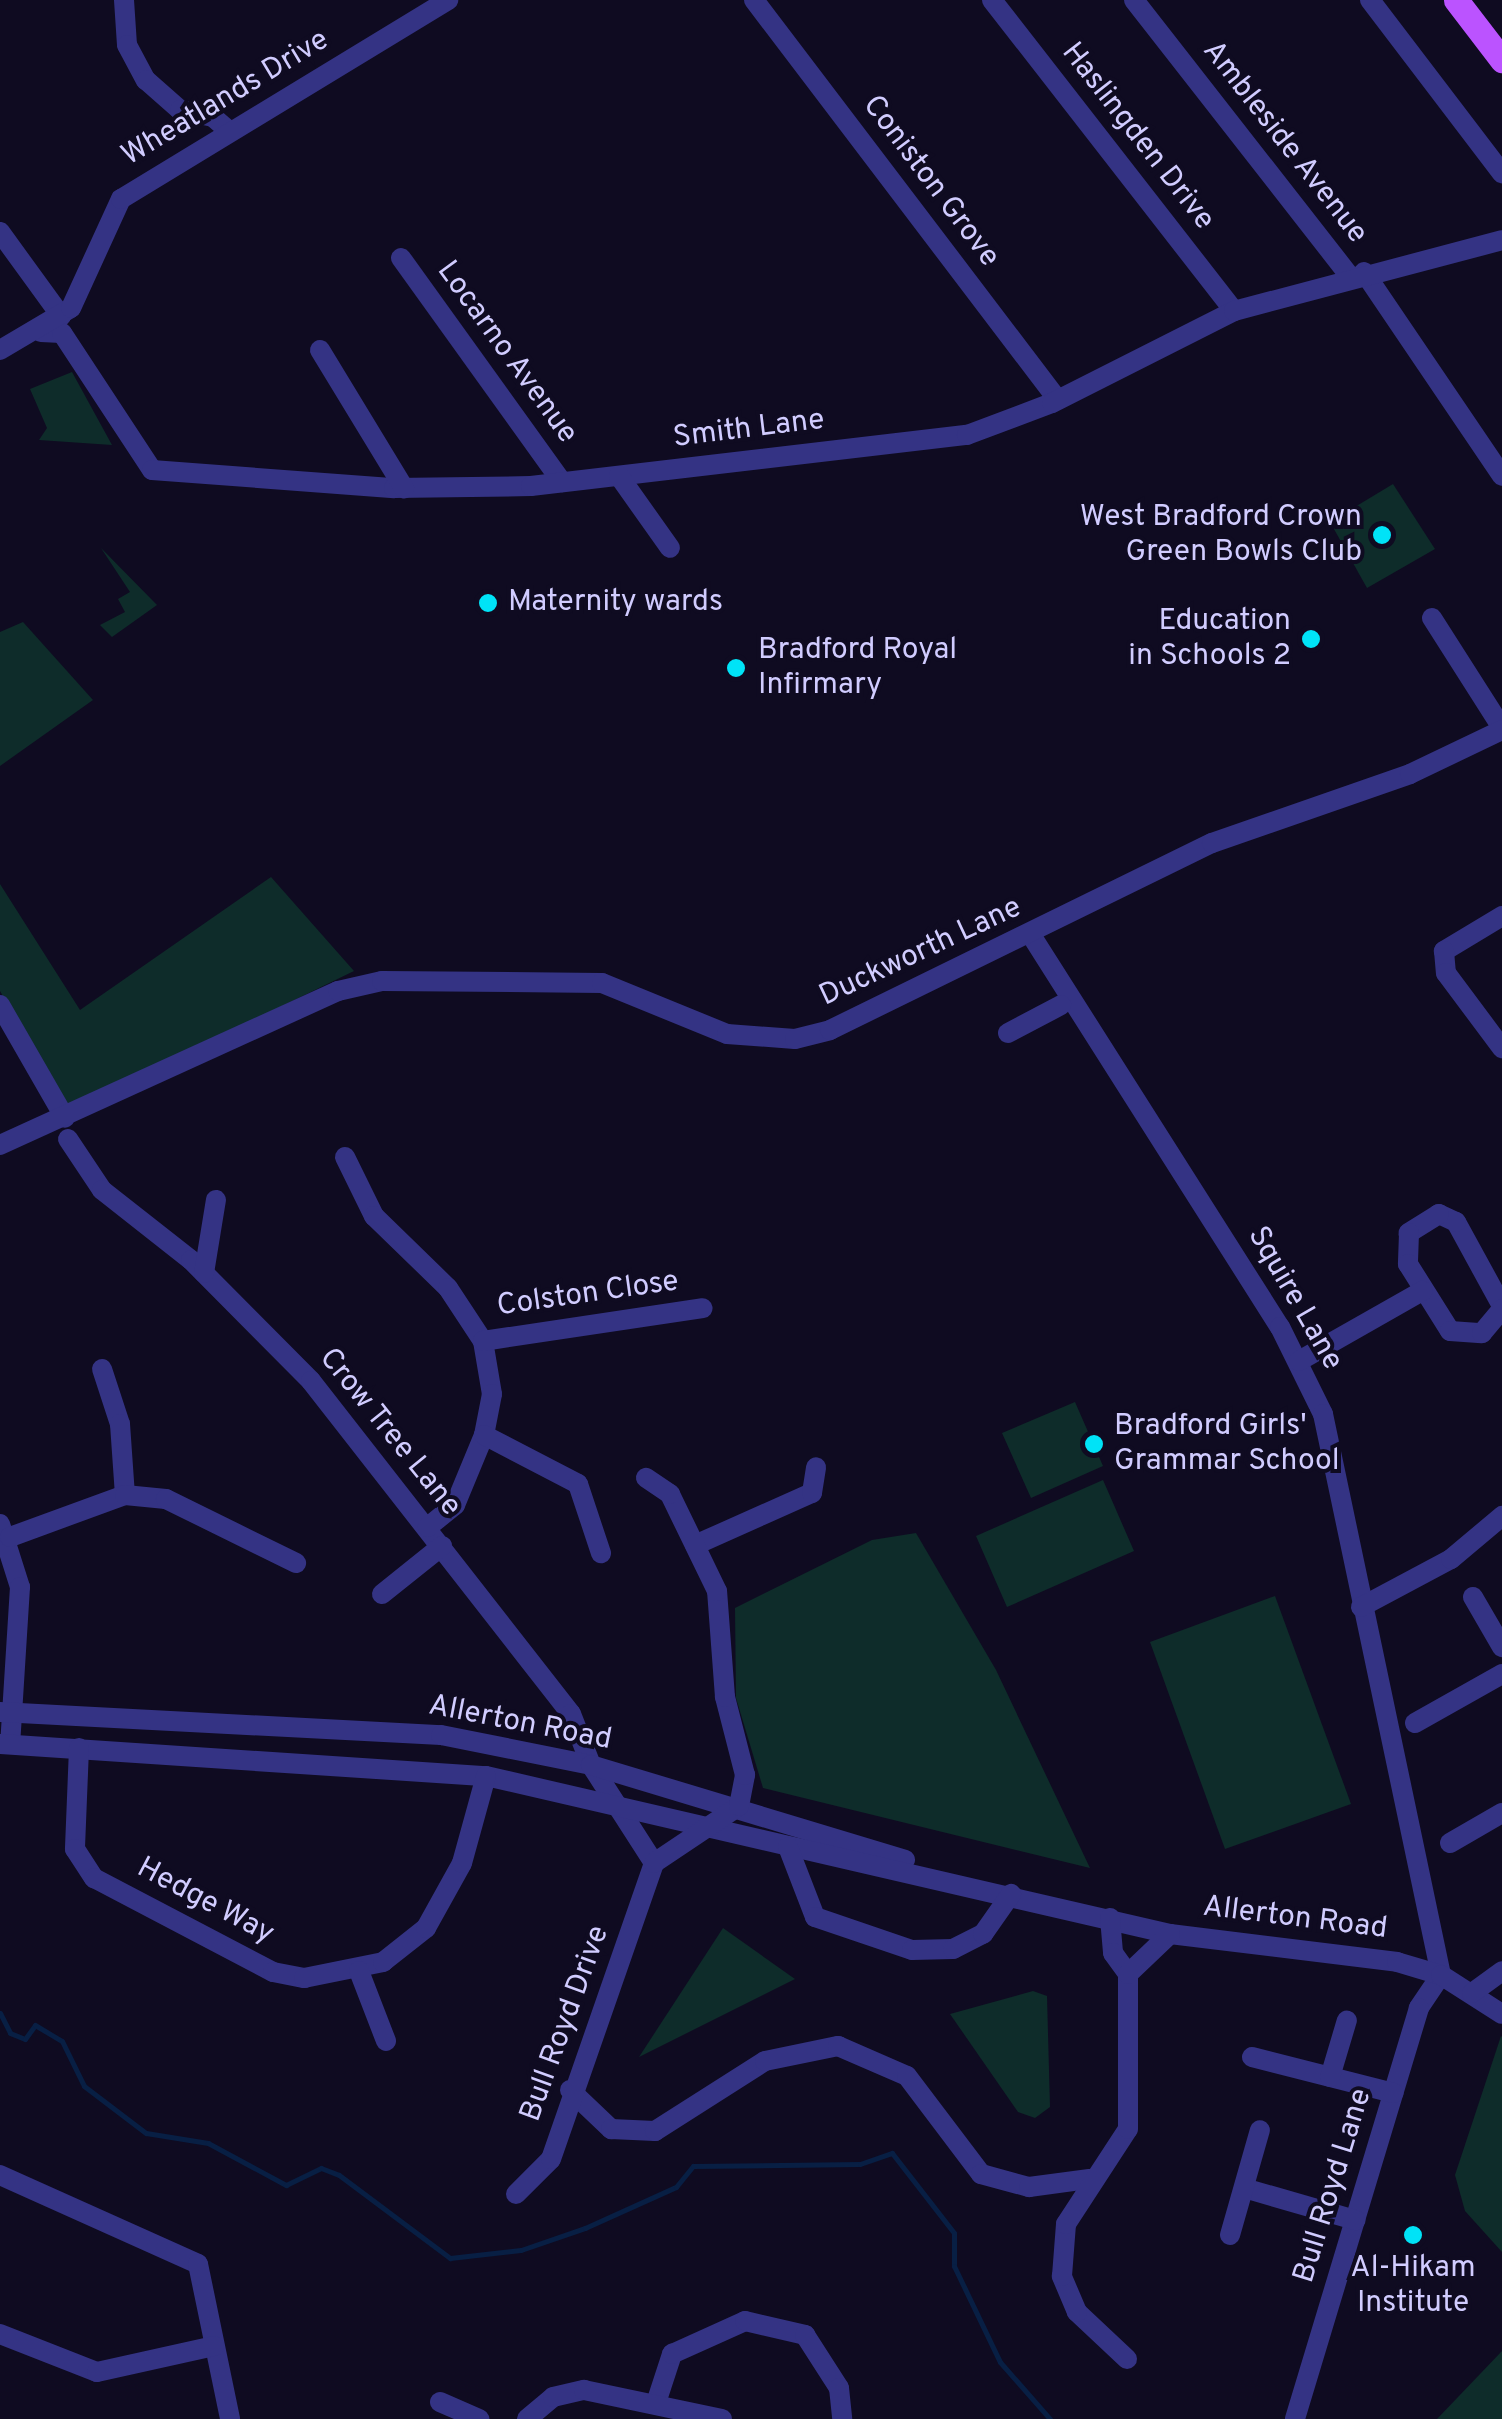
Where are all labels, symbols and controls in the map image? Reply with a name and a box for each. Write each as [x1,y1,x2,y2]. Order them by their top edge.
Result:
street label: Wheatlands Drive [116,23,336,175]
street label: Ambleside Avenue [1193,34,1375,252]
street label: Haslingden Drive [1053,36,1221,238]
street label: Coniston Grove [854,89,1006,275]
street label: Locarno Avenue [427,254,585,452]
street label: Smith Lane [671,403,827,457]
place label: West Bradford Crown Green Bowls Club [1080,500,1362,570]
marker: West Bradford Crown Green Bowls Club [1371,524,1393,546]
place label: Maternity wards [508,585,723,621]
marker: Maternity wards [477,592,499,614]
place label: Education in Schools 2 [1128,604,1291,674]
marker: Education in Schools 2 [1300,628,1322,650]
place label: Bradford Royal Infirmary [758,633,957,704]
marker: Bradford Royal Infirmary [723,655,749,681]
street label: Duckworth Lane [814,890,1028,1016]
street label: Squire Lane [1239,1221,1349,1377]
street label: Colston Close [495,1264,681,1326]
street label: Crow Tree Lane [310,1341,468,1525]
place label: Bradford Girls' Grammar School [1114,1409,1340,1480]
marker: Bradford Girls' Grammar School [1083,1433,1105,1455]
street label: Allerton Road [425,1689,615,1759]
street label: Hedge Way [130,1851,280,1953]
street label: Allerton Road [1201,1890,1389,1948]
street label: Bull Royd Drive [514,1921,618,2127]
street label: Bull Royd Lane [1287,2085,1381,2287]
marker: Al-Hikam Institute [1402,2224,1424,2246]
place label: Al-Hikam Institute [1350,2251,1476,2322]

